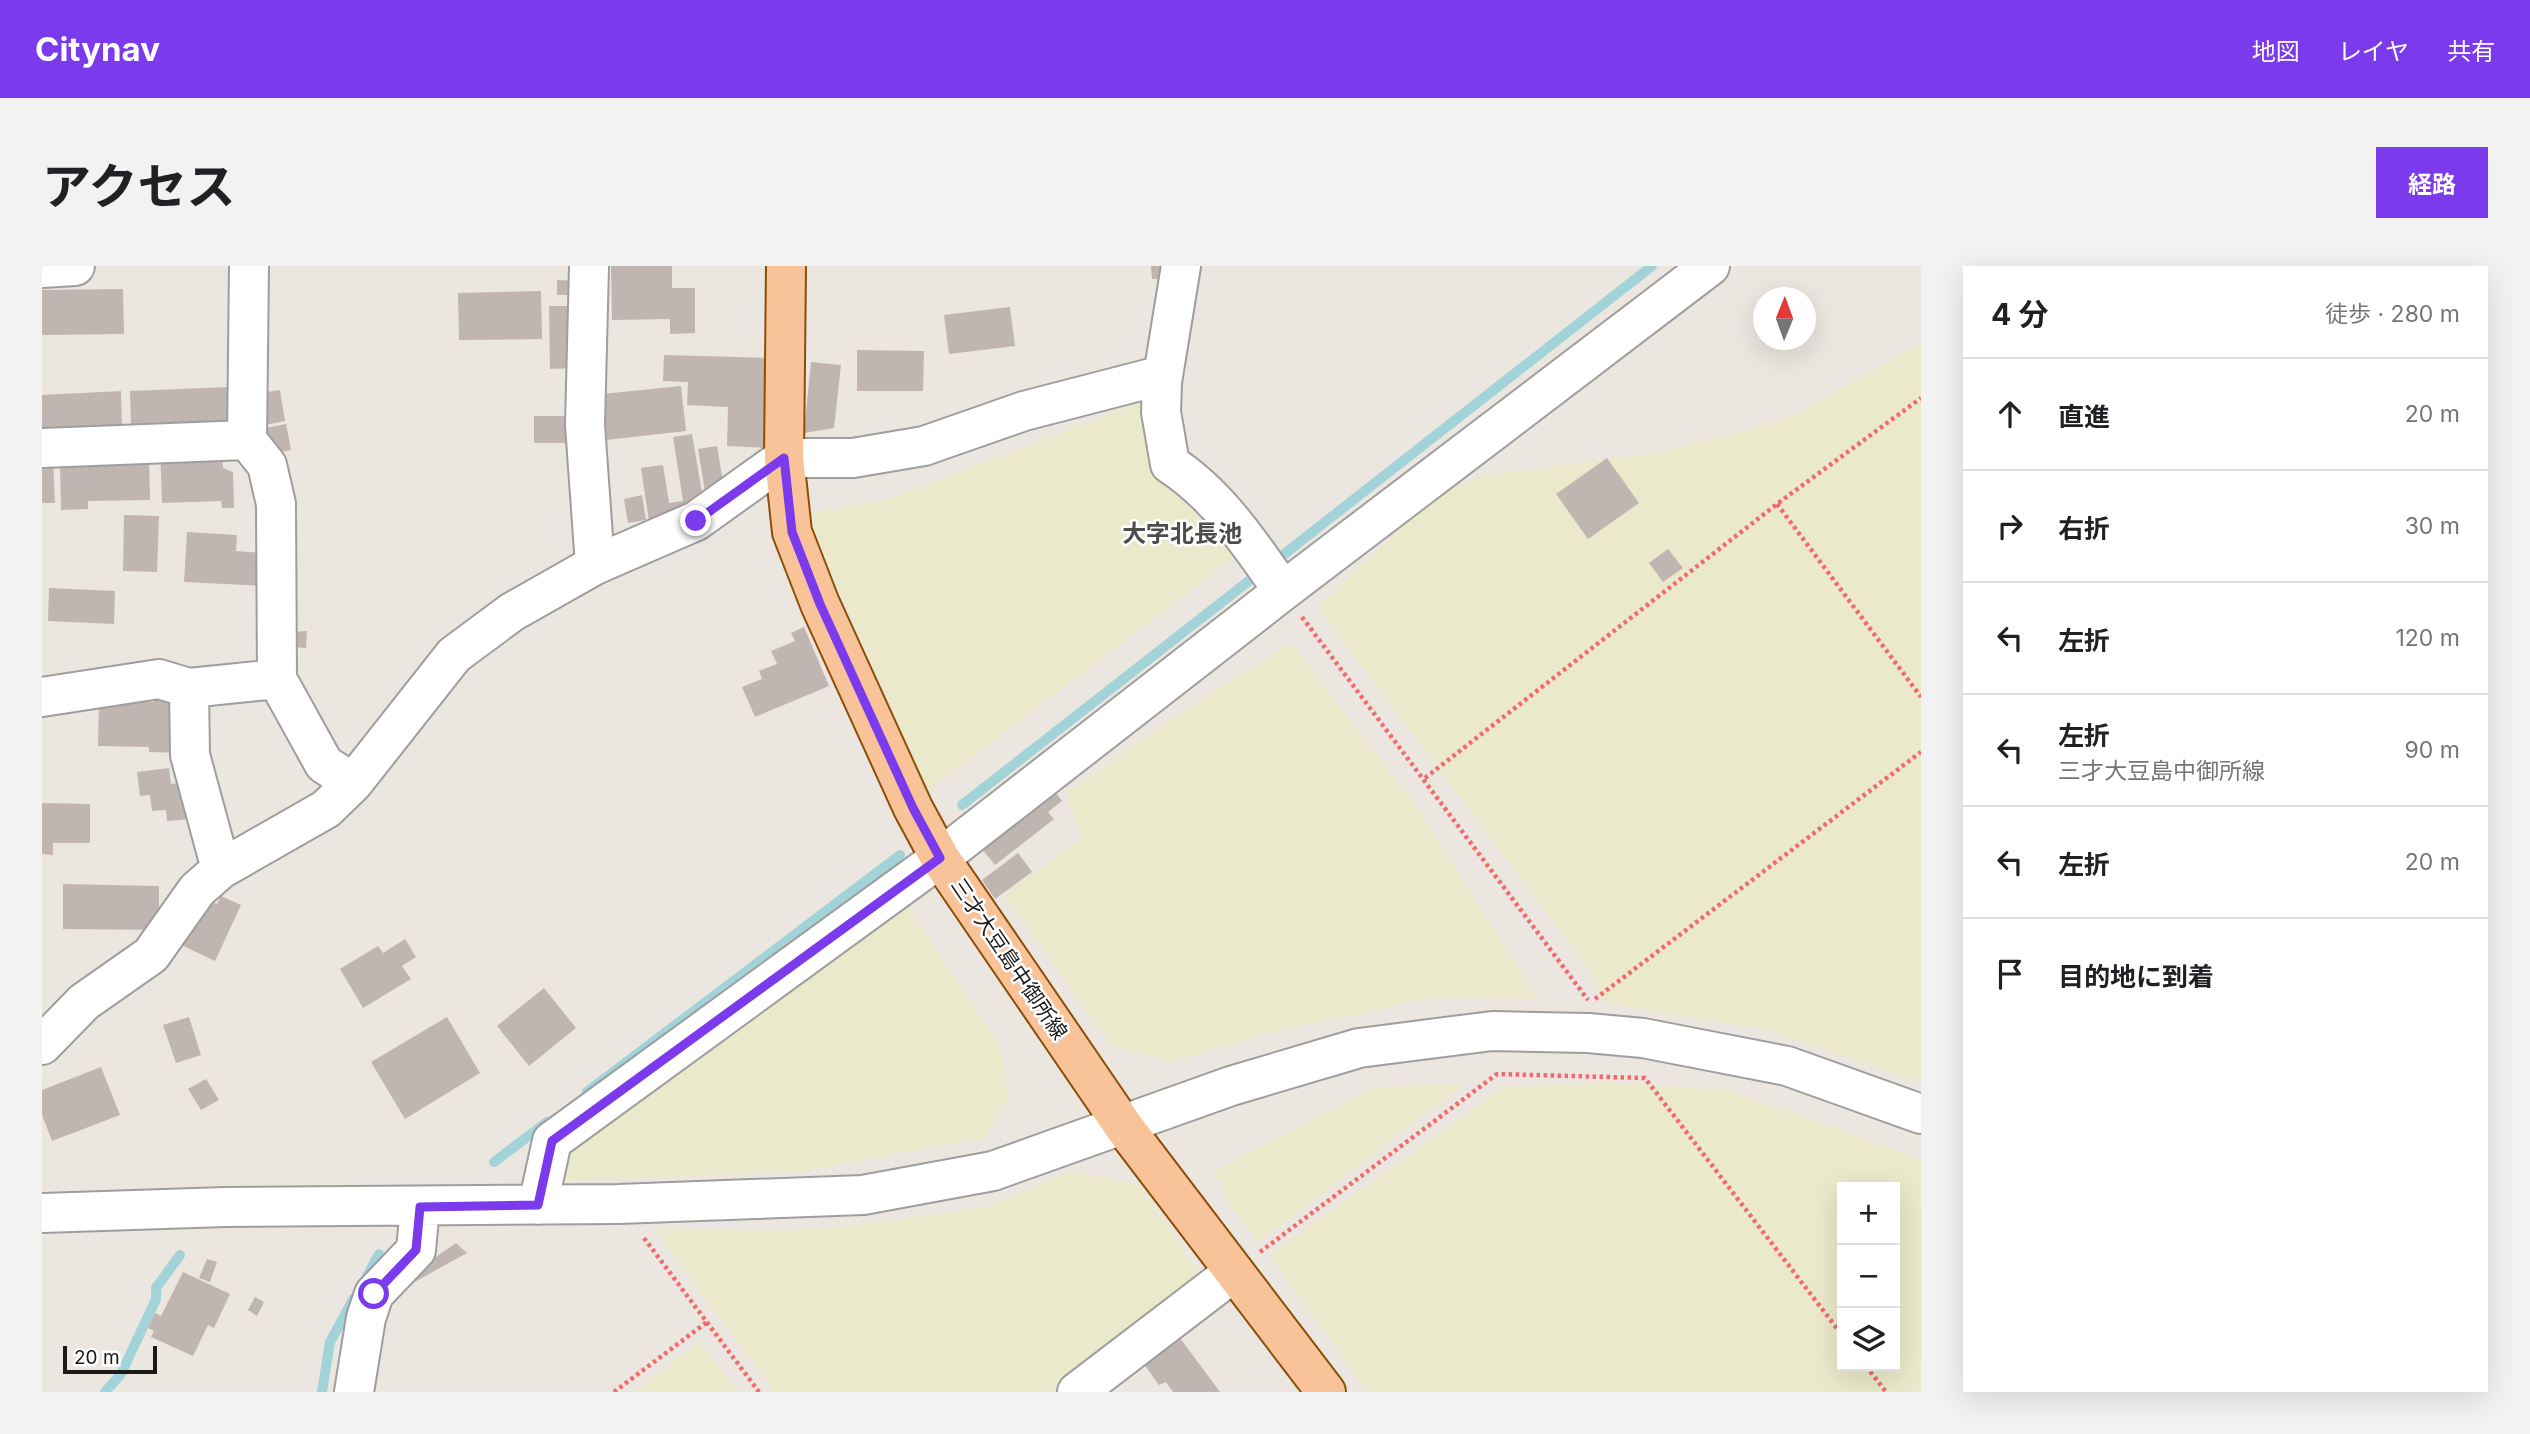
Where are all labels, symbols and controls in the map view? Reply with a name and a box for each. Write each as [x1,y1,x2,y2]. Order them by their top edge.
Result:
text: Citynav [35,29,160,69]
text: 地図 [2252,37,2300,66]
text: レイヤ [2338,37,2409,66]
text: 共有 [2447,37,2495,66]
button: 経路 [2376,147,2488,218]
text: アクセス [42,157,236,216]
north arrow [1753,287,1816,350]
text: 4 分 [1991,296,2048,332]
text: 徒歩 · 280 m [2325,300,2460,328]
icon: ahead [1991,395,2029,433]
text: 20 m [2405,400,2460,428]
text: 直進 [2058,401,2110,432]
route end [680,505,711,536]
icon: right [1991,507,2029,545]
text: 30 m [2405,512,2460,540]
text: 右折 [2058,513,2110,544]
district label: 大字北長池 [1122,519,1242,548]
icon: left [1991,619,2029,657]
text: 120 m [2395,624,2460,652]
text: 左折 [2058,625,2110,656]
text: 左折 [2058,720,2110,751]
icon: left [1991,731,2029,769]
text: 90 m [2405,736,2460,764]
text: 三才大豆島中御所線 [2058,757,2265,785]
icon: left [1991,843,2029,881]
text: 20 m [2405,848,2460,876]
text: 左折 [2058,849,2110,880]
street label: 三才大豆島中御所線 [946,873,1073,1044]
icon: arrive [1991,955,2029,993]
text: 目的地に到着 [2058,961,2214,992]
map controls [1837,1182,1900,1371]
button: + [1837,1182,1900,1245]
button: − [1837,1245,1900,1308]
route start [358,1278,389,1309]
button: layers [1837,1308,1900,1371]
scale bar [63,1343,158,1375]
text: 20 m [74,1346,120,1369]

